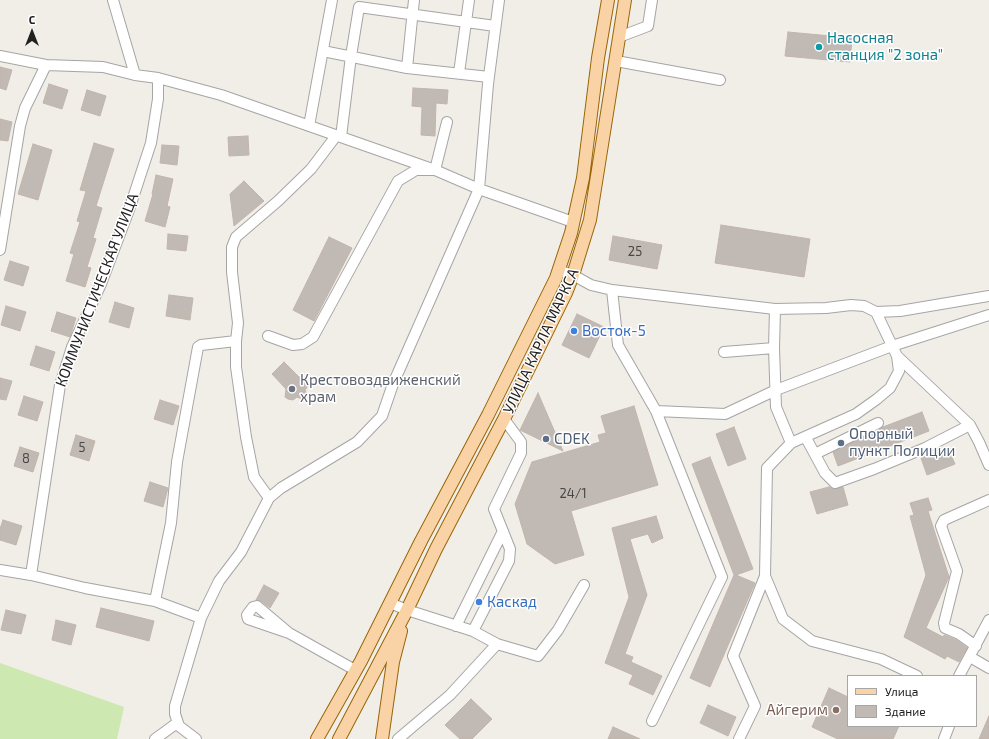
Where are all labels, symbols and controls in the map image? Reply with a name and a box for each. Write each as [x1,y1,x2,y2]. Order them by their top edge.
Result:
north arrow [12,12,52,52]
text: С [29,13,35,26]
place label: Насосная станция "2 зона" [827,29,943,64]
marker: Насосная станция "2 зона" [814,42,824,52]
street label: КОММУНИСТИЧЕСКАЯ УЛИЦА [52,190,142,390]
house number: 25 [628,244,642,260]
street label: УЛИЦА КАРЛА МАРКСА [499,265,583,417]
place label: Восток-5 [582,322,646,340]
marker: Восток-5 [569,326,579,336]
place label: Крестовоздвиженский храм [300,371,461,406]
marker: Крестовоздвиженский храм [287,384,297,394]
place label: Опорный пункт Полиции [849,425,955,460]
place label: CDEK [554,430,590,448]
marker: CDEK [541,434,551,444]
marker: Опорный пункт Полиции [836,438,846,448]
house number: 5 [79,440,85,456]
house number: 8 [22,451,30,467]
house number: 24/1 [559,486,587,502]
place label: Каскад [487,593,537,611]
marker: Каскад [474,597,484,607]
legend [847,675,977,727]
text: Улица [885,684,918,698]
place label: Айгерим [766,701,828,719]
text: Здание [885,704,926,718]
marker: Айгерим [831,705,841,715]

